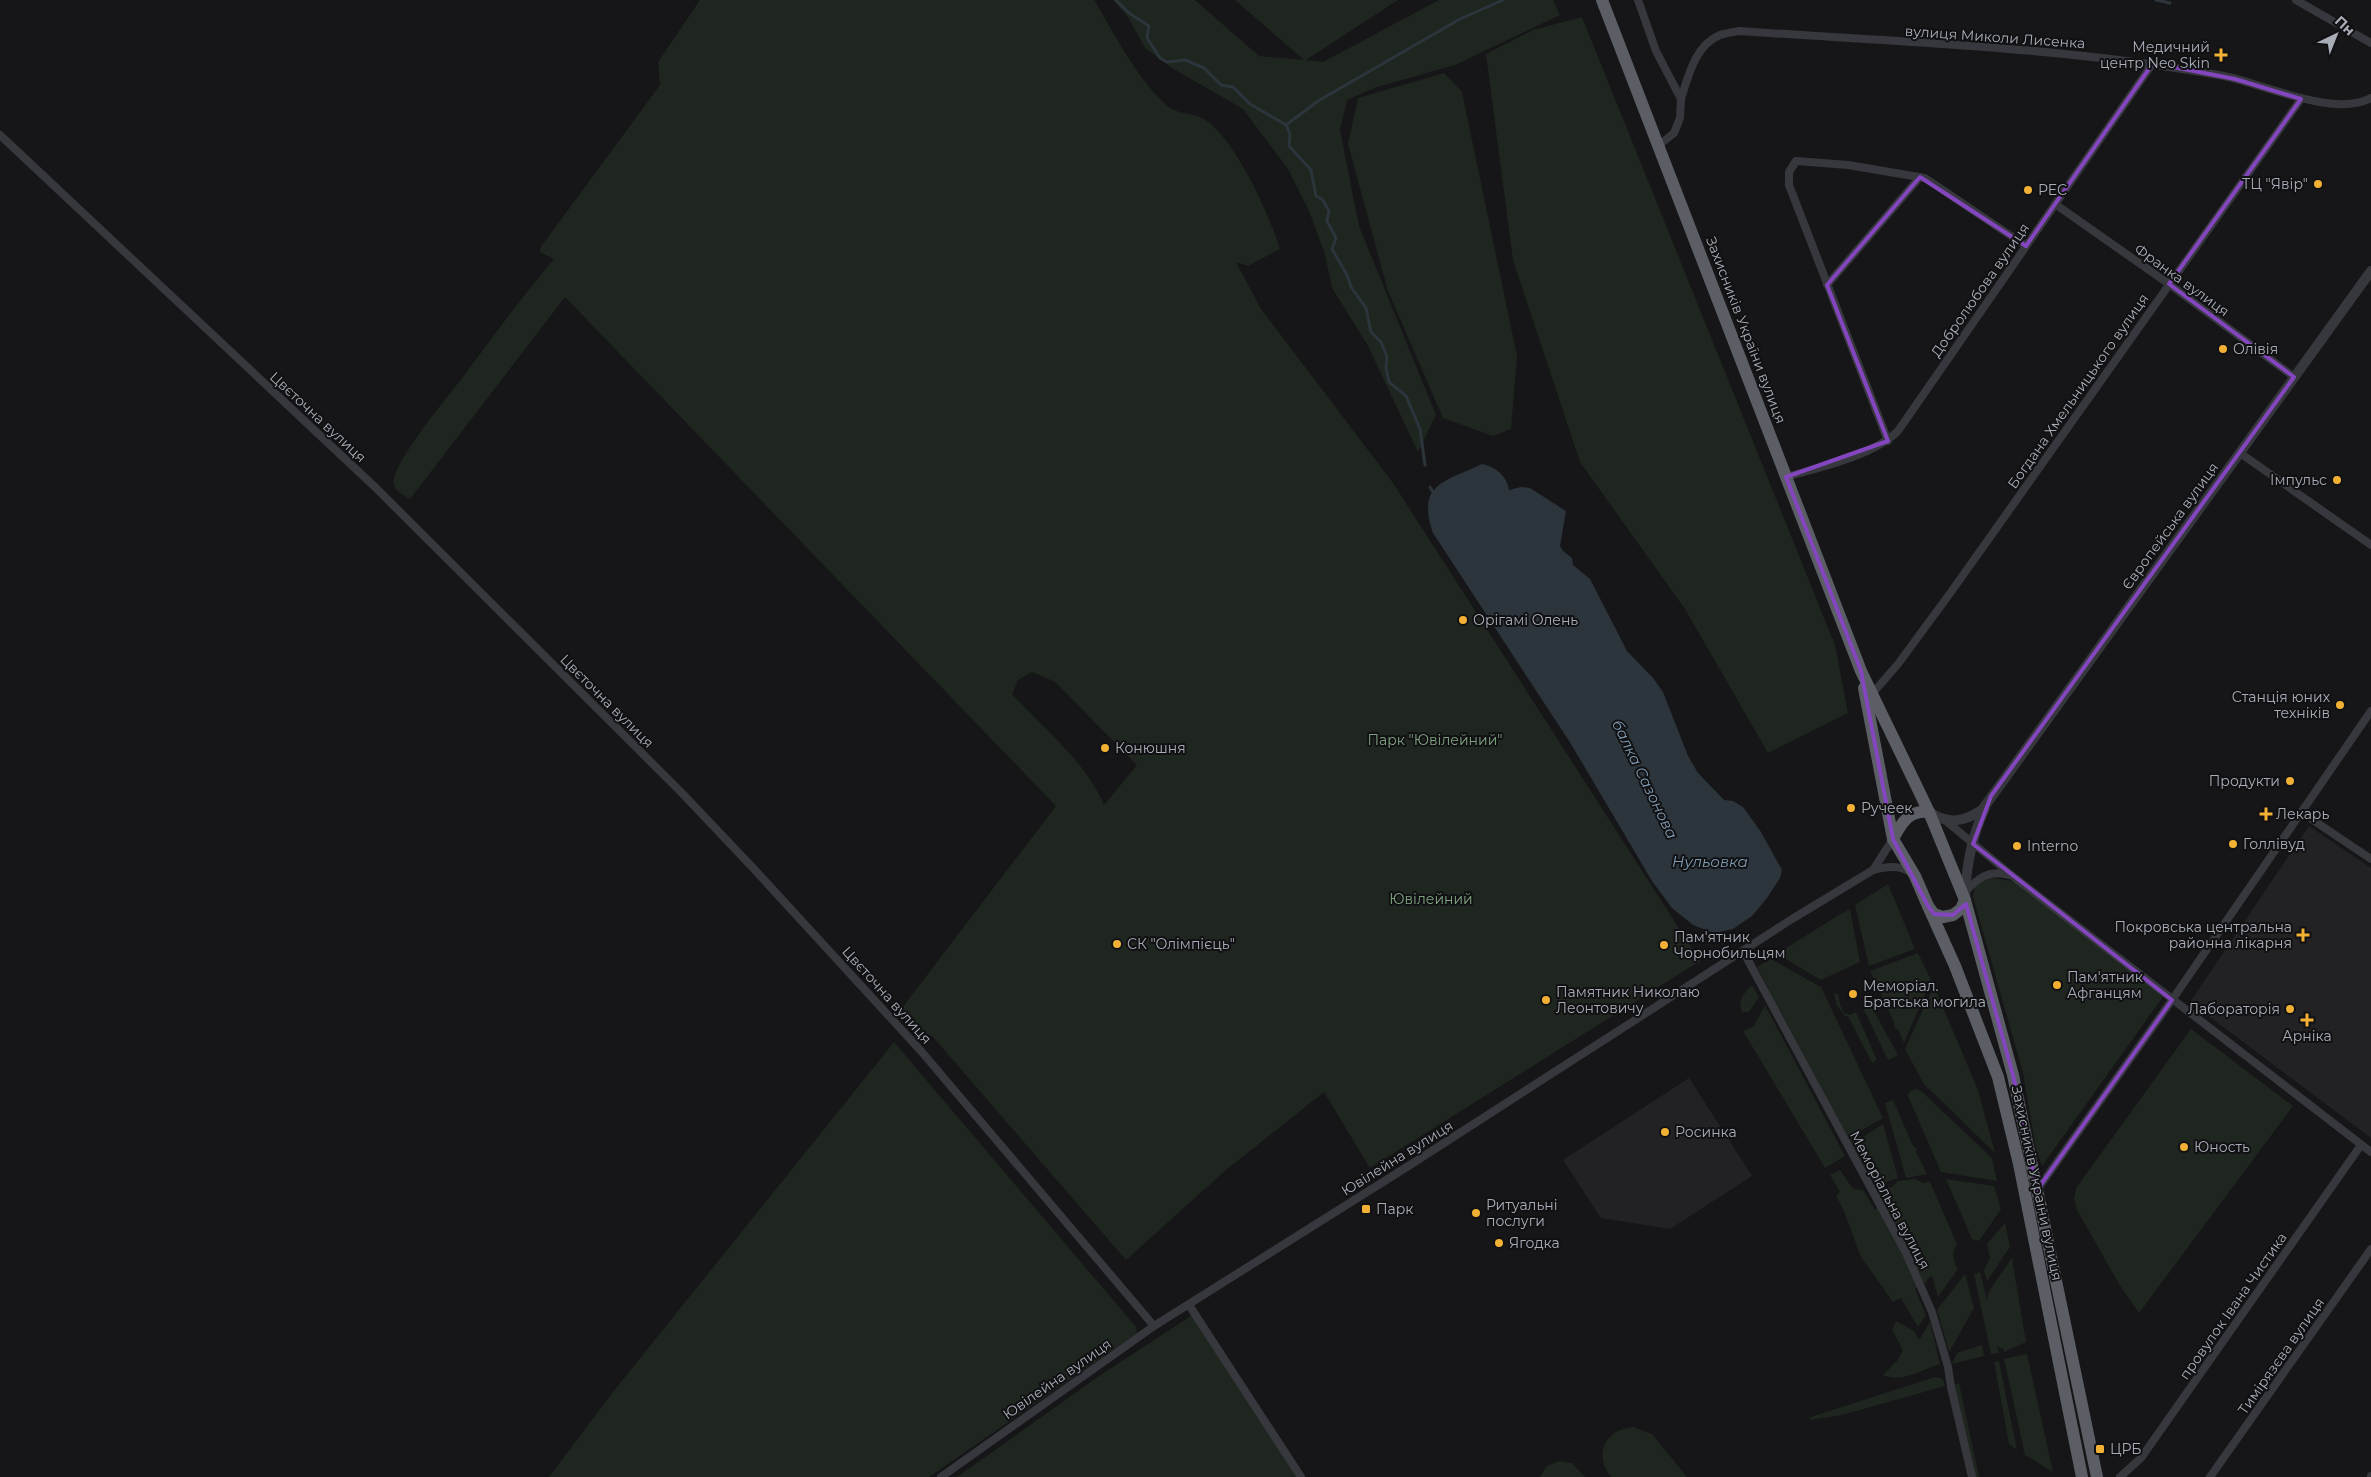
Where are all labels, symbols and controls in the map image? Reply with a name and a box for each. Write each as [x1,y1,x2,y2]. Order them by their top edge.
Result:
north arrow [2311,10,2361,60]
text: Пн [2331,12,2359,39]
street label: вулиця Миколи Лисенка [1904,22,2086,52]
place label: Медичний центр Neo Skin [2100,38,2210,72]
marker: Медичний центр Neo Skin [2214,48,2228,62]
place label: ТЦ "Явір" [2242,175,2308,193]
marker: ТЦ "Явір" [2312,178,2324,190]
place label: РЕС [2038,181,2067,199]
marker: РЕС [2022,184,2034,196]
street label: Добролюбова вулиця [1927,220,2033,360]
street label: Захисників України вулиця [1702,234,1790,426]
street label: Франка вулиця [2131,240,2233,320]
street label: Богдана Хмельницького вулиця [2004,290,2152,492]
place label: Олівія [2233,340,2278,358]
marker: Олівія [2217,343,2229,355]
street label: Цвєточна вулиця [266,368,370,466]
street label: Європейська вулиця [2118,459,2222,593]
place label: Імпульс [2270,471,2327,489]
marker: Імпульс [2331,474,2343,486]
place label: Орігамі Олень [1473,611,1578,629]
marker: Орігамі Олень [1457,614,1469,626]
street label: Цвєточна вулиця [556,650,658,752]
place label: Станція юних техніків [2232,688,2331,722]
marker: Станція юних техніків [2334,699,2346,711]
water label: балка Сазонова [1608,716,1682,842]
park label: Парк "Ювілейний" [1367,731,1503,749]
place label: Конюшня [1115,739,1186,757]
marker: Конюшня [1099,742,1111,754]
place label: Продукти [2209,772,2280,790]
marker: Продукти [2284,775,2296,787]
place label: Ручеек [1861,799,1912,817]
marker: Ручеек [1845,802,1857,814]
place label: Лекарь [2276,805,2329,823]
marker: Лекарь [2260,808,2272,820]
place label: Голлівуд [2243,835,2305,853]
place label: Interno [2027,837,2079,855]
marker: Голлівуд [2227,838,2239,850]
marker: Interno [2011,840,2023,852]
water label: Нульовка [1672,852,1748,871]
park label: Ювілейний [1389,890,1473,908]
place label: Покровська центральна районна лікарня [2114,918,2292,952]
place label: Пам'ятник Чорнобильцям [1674,928,1786,962]
marker: Покровська центральна районна лікарня [2296,928,2310,942]
place label: СК "Олімпієць" [1127,935,1235,953]
marker: СК "Олімпієць" [1111,938,1123,950]
marker: Пам'ятник Чорнобильцям [1658,939,1670,951]
street label: Цвєточна вулиця [838,942,936,1048]
place label: Пам'ятник Афганцям [2067,968,2143,1002]
place label: Меморіал. Братська могила [1863,977,1986,1011]
marker: Пам'ятник Афганцям [2051,979,2063,991]
place label: Памятник Николаю Леонтовичу [1556,983,1700,1017]
marker: Меморіал. Братська могила [1847,988,1859,1000]
marker: Памятник Николаю Леонтовичу [1540,994,1552,1006]
place label: Лабораторія [2188,1000,2280,1018]
marker: Лабораторія [2284,1003,2296,1015]
marker: Арніка [2301,1014,2313,1026]
place label: Арніка [2282,1027,2332,1045]
street label: Захисників України вулиця [2008,1084,2066,1282]
street label: Ювілейна вулиця [1338,1116,1456,1200]
place label: Росинка [1675,1123,1737,1141]
marker: Росинка [1659,1126,1671,1138]
street label: Меморіальна вулиця [1846,1128,1934,1272]
place label: Юность [2194,1138,2250,1156]
marker: Юность [2178,1141,2190,1153]
place label: Ритуальні послуги [1486,1196,1558,1230]
place label: Парк [1376,1200,1413,1218]
marker: Парк [1360,1203,1372,1215]
marker: Ритуальні послуги [1470,1207,1482,1219]
street label: провулок Івана Чистика [2175,1229,2291,1383]
place label: Ягодка [1509,1234,1560,1252]
marker: Ягодка [1493,1237,1505,1249]
street label: Тимірязєва вулиця [2234,1294,2328,1418]
street label: Ювілейна вулиця [999,1335,1115,1423]
place label: ЦРБ [2110,1440,2142,1458]
marker: ЦРБ [2094,1443,2106,1455]

